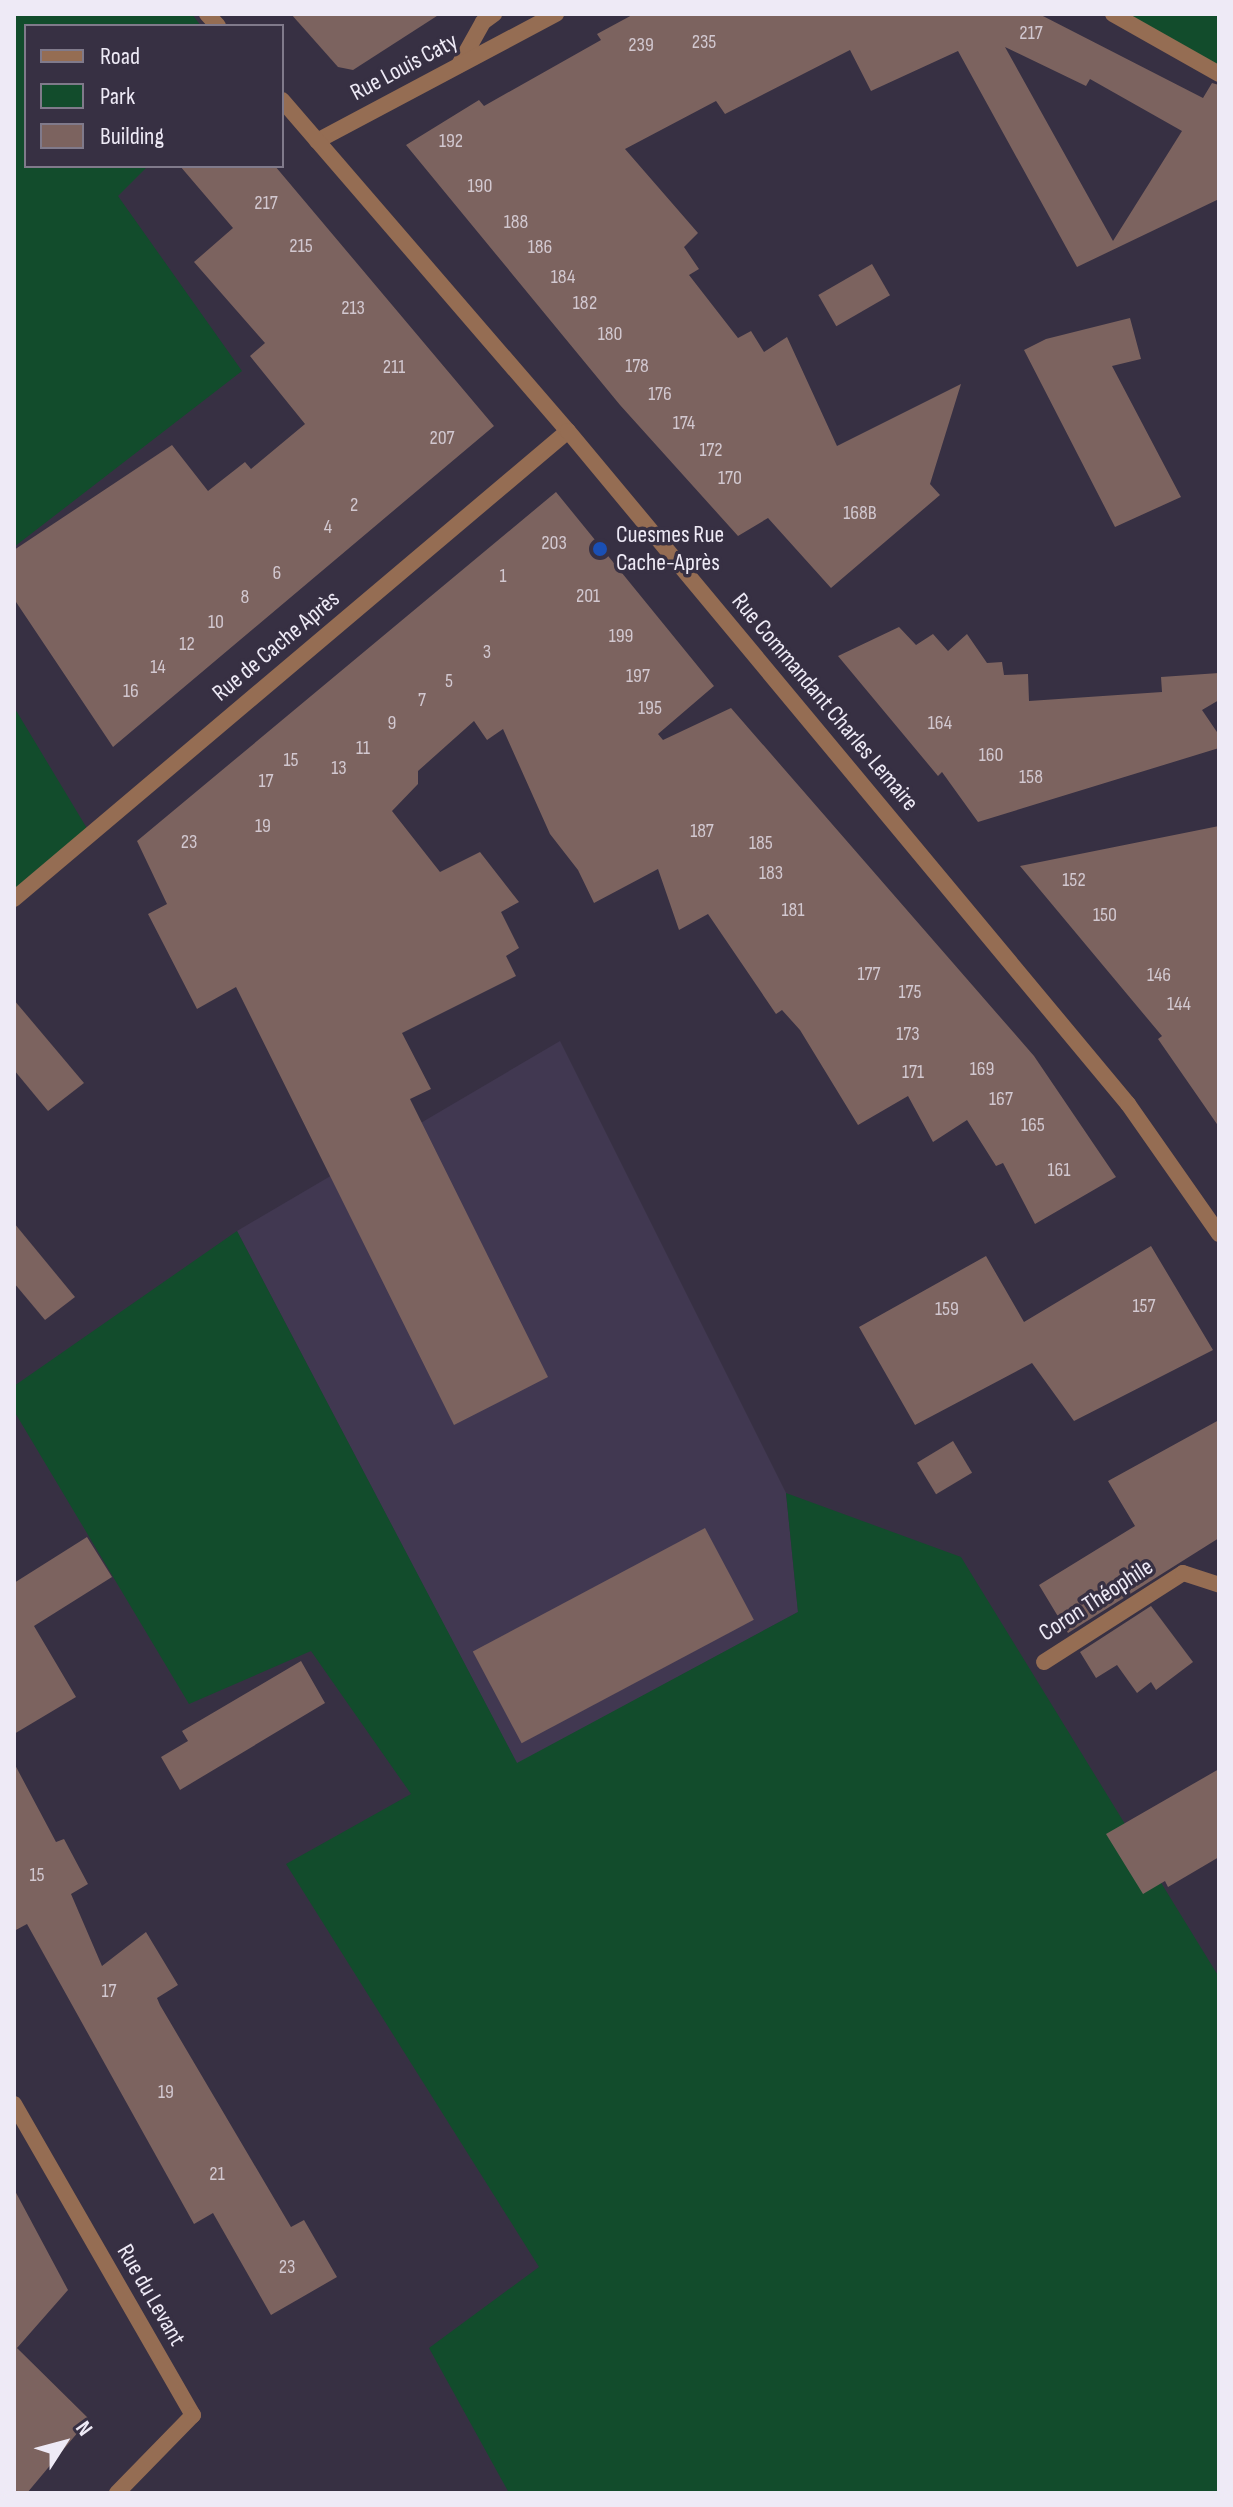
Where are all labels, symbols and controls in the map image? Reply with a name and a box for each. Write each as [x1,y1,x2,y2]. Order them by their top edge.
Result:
house number: 217 [1019,21,1043,45]
legend [24,24,284,168]
street label: Rue Louis Caty [346,27,462,107]
house number: 235 [692,30,716,54]
house number: 239 [628,33,654,57]
text: Road [100,42,140,71]
text: Park [100,82,135,111]
text: Building [100,122,164,151]
house number: 192 [439,129,463,153]
house number: 190 [468,174,492,198]
house number: 217 [254,191,278,215]
house number: 188 [504,210,528,234]
house number: 215 [289,234,313,258]
house number: 186 [528,235,552,259]
house number: 184 [551,265,575,289]
house number: 182 [573,291,597,315]
house number: 213 [341,296,365,320]
house number: 180 [598,322,622,346]
house number: 178 [625,354,649,378]
house number: 211 [383,355,405,379]
house number: 176 [648,382,672,406]
house number: 174 [673,411,695,435]
house number: 207 [429,426,455,450]
house number: 172 [699,438,723,462]
house number: 170 [718,466,742,490]
house number: 2 [350,493,358,517]
house number: 168B [843,501,877,525]
house number: 4 [324,515,332,539]
place label: Cuesmes Rue Cache-Après [616,521,724,577]
house number: 203 [541,531,567,555]
marker: Cuesmes Rue Cache-Après [591,540,609,558]
house number: 6 [273,561,281,585]
house number: 1 [500,564,506,588]
street label: Rue de Cache Après [206,584,346,708]
house number: 201 [576,584,600,608]
house number: 8 [241,585,249,609]
street label: Rue Commandant Charles Lemaire [726,587,924,817]
house number: 10 [208,610,224,634]
house number: 199 [609,624,633,648]
house number: 12 [179,632,195,656]
house number: 3 [483,640,491,664]
house number: 14 [150,655,166,679]
house number: 197 [626,664,650,688]
house number: 5 [445,669,453,693]
house number: 16 [123,679,139,703]
house number: 7 [418,688,426,712]
house number: 195 [638,696,662,720]
house number: 9 [388,711,396,735]
house number: 164 [928,711,952,735]
house number: 11 [356,736,370,760]
house number: 160 [979,743,1003,767]
house number: 15 [283,748,299,772]
house number: 13 [331,756,347,780]
house number: 158 [1019,765,1043,789]
house number: 17 [259,769,273,793]
house number: 19 [255,814,271,838]
house number: 187 [690,819,714,843]
house number: 23 [181,830,197,854]
house number: 185 [749,831,773,855]
house number: 183 [759,861,783,885]
house number: 152 [1062,868,1086,892]
house number: 181 [782,898,804,922]
house number: 150 [1093,903,1117,927]
house number: 177 [858,962,880,986]
house number: 146 [1147,963,1171,987]
house number: 175 [899,980,921,1004]
house number: 144 [1167,992,1191,1016]
house number: 173 [896,1022,920,1046]
house number: 169 [970,1057,994,1081]
house number: 171 [902,1060,924,1084]
house number: 167 [989,1087,1013,1111]
house number: 165 [1021,1113,1045,1137]
house number: 161 [1048,1158,1070,1182]
house number: 157 [1133,1294,1155,1318]
house number: 159 [935,1297,959,1321]
street label: Coron Théophile [1034,1552,1158,1648]
house number: 15 [29,1863,45,1887]
house number: 17 [102,1979,116,2003]
house number: 19 [158,2080,174,2104]
house number: 21 [209,2162,225,2186]
street label: Rue du Levant [110,2239,192,2351]
house number: 23 [279,2255,295,2279]
north arrow [24,2403,104,2483]
text: N [69,2416,98,2441]

